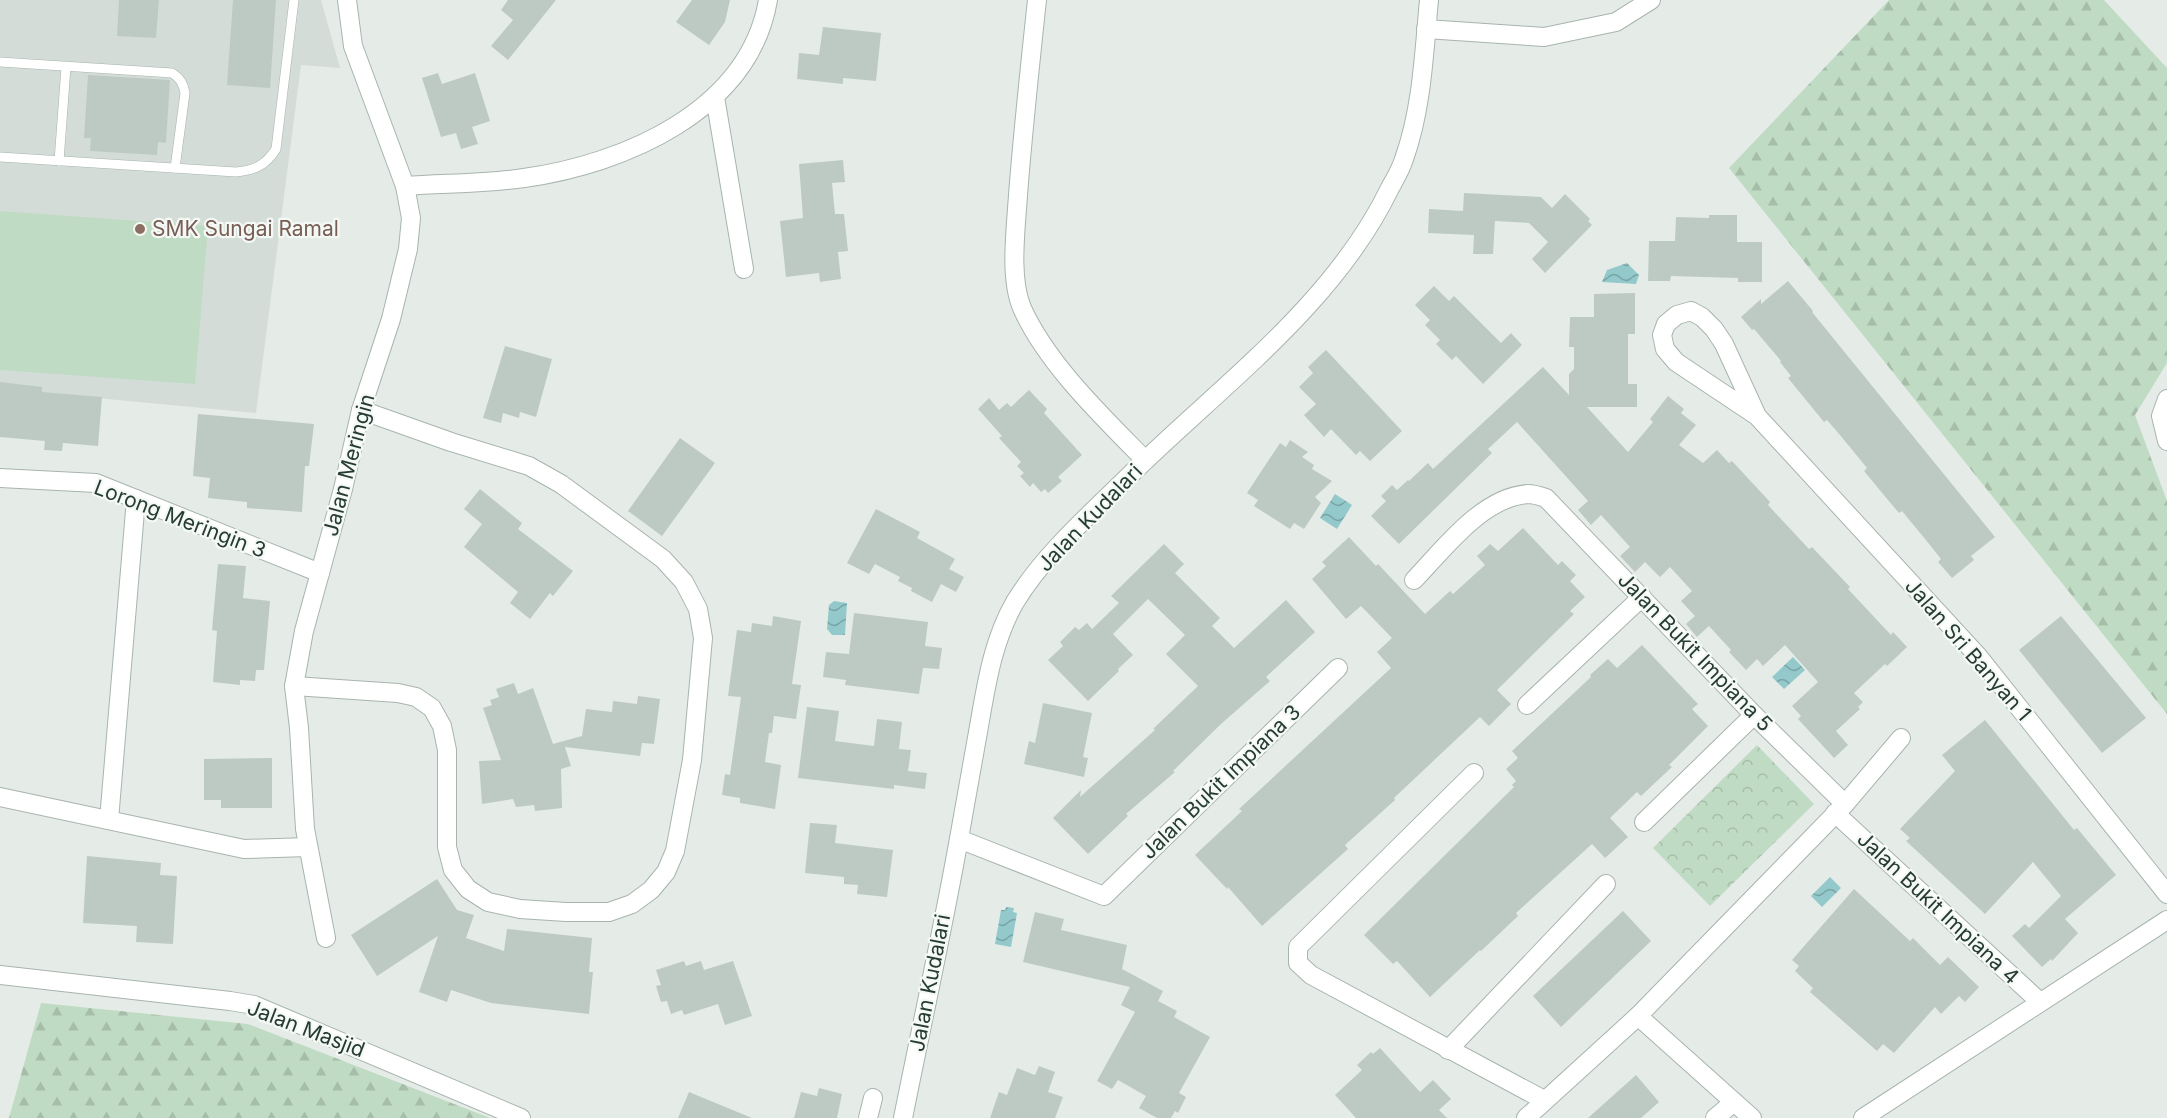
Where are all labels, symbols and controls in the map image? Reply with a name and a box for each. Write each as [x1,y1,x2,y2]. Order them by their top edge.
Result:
place label: SMK Sungai Ramal [152,216,339,241]
marker: SMK Sungai Ramal [133,222,147,236]
street label: Jalan Meringin [318,391,380,539]
street label: Jalan Kudalari [1032,459,1147,577]
street label: Lorong Meringin 3 [91,474,270,563]
street label: Jalan Bukit Impiana 5 [1613,567,1778,736]
street label: Jalan Sri Banyan 1 [1900,574,2037,726]
street label: Jalan Bukit Impiana 3 [1136,699,1305,864]
street label: Jalan Bukit Impiana 4 [1852,826,2024,989]
street label: Jalan Kudalari [904,912,955,1054]
street label: Jalan Masjid [244,995,368,1062]

